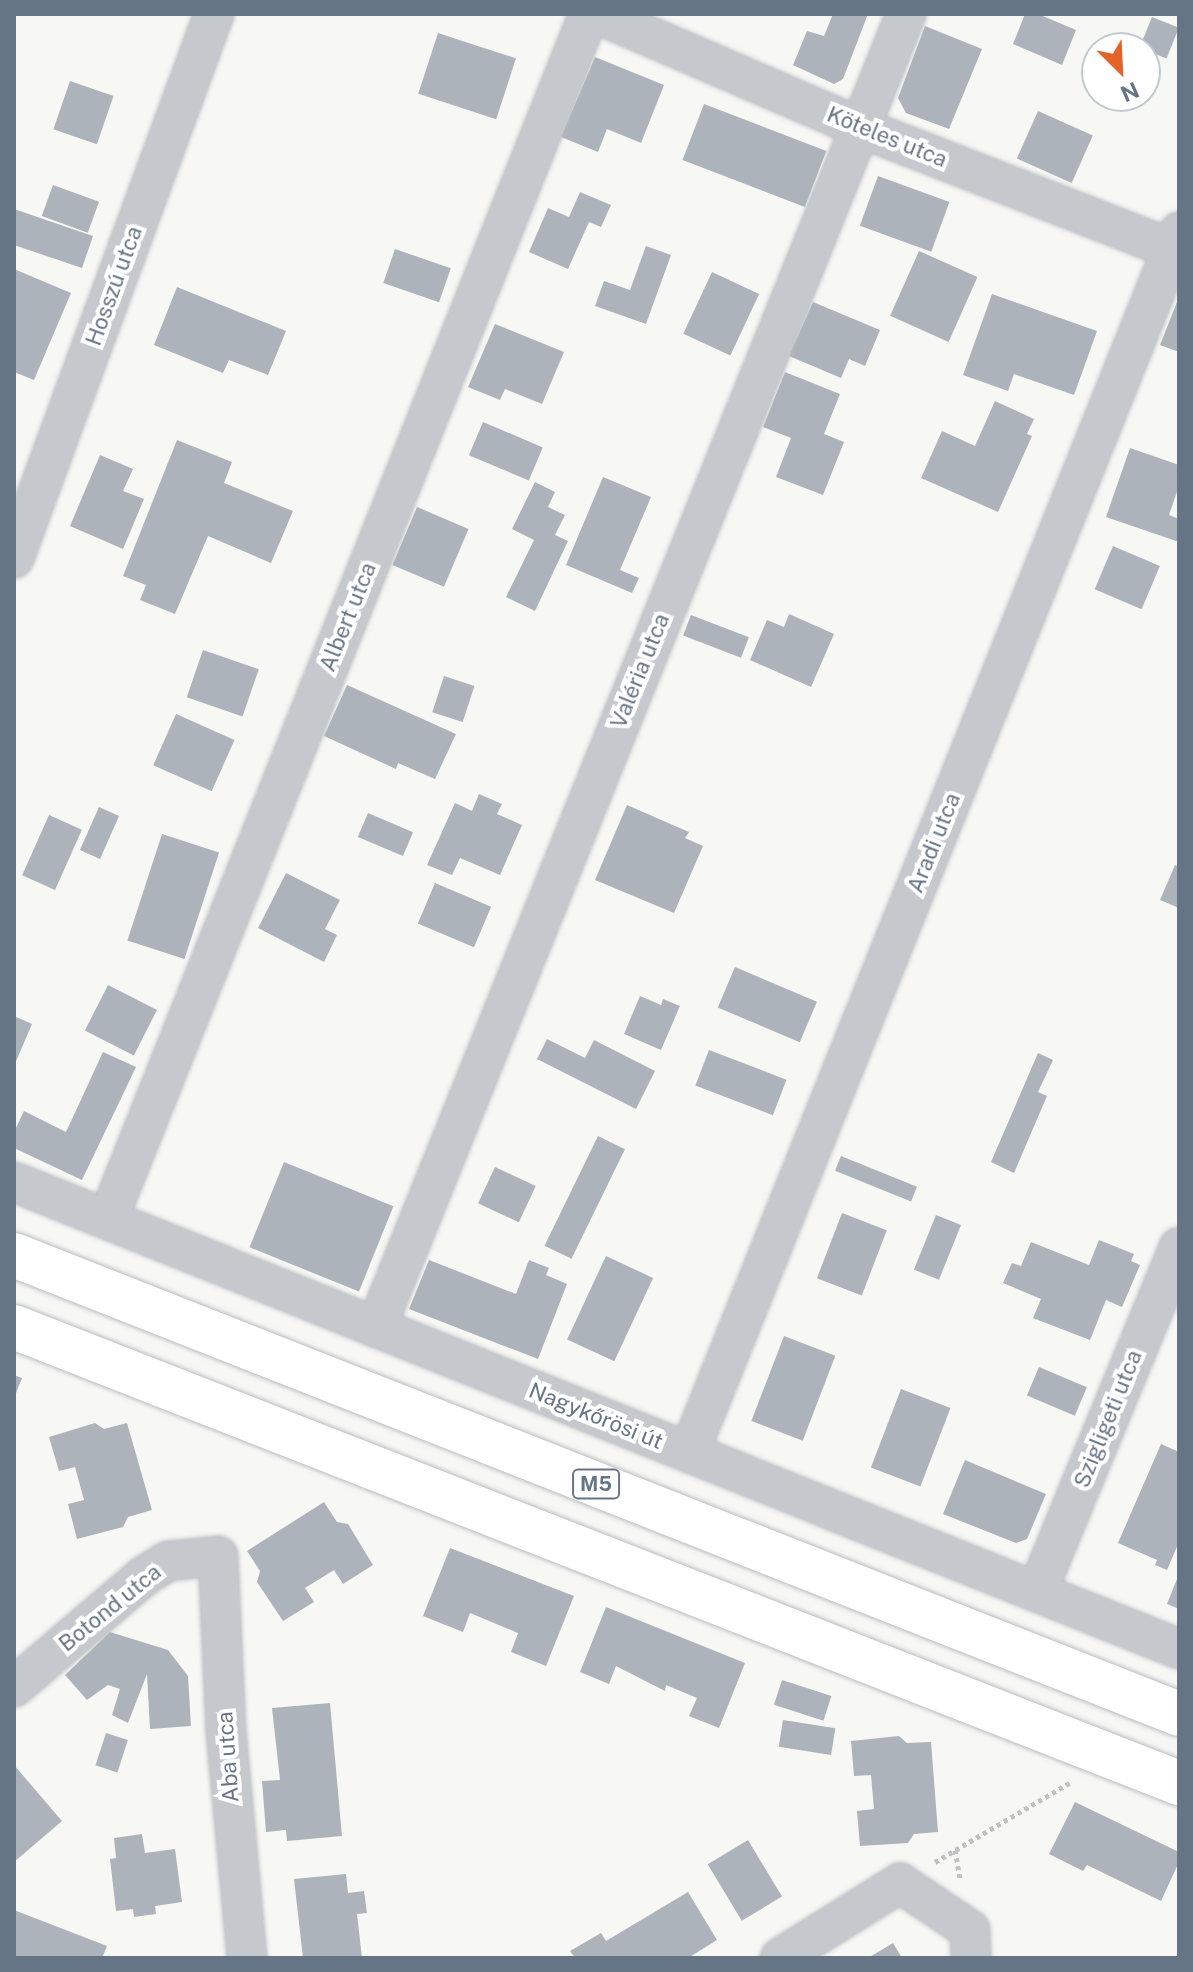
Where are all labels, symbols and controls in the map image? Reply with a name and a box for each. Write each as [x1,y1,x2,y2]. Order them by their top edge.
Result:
north arrow [1081,32,1161,112]
text: N [1117,77,1143,107]
street label: Köteles utca [823,101,951,173]
street label: Hosszú utca [80,223,148,349]
street label: Albert utca [314,559,382,675]
street label: Valéria utca [605,610,675,732]
street label: Aradi utca [902,789,966,897]
street label: Szigligeti utca [1068,1346,1148,1492]
street label: Nagykőrösi út [525,1377,667,1455]
road number: M5 [572,1468,620,1500]
street label: Botond utca [54,1559,166,1657]
street label: Aba utca [212,1711,244,1803]

